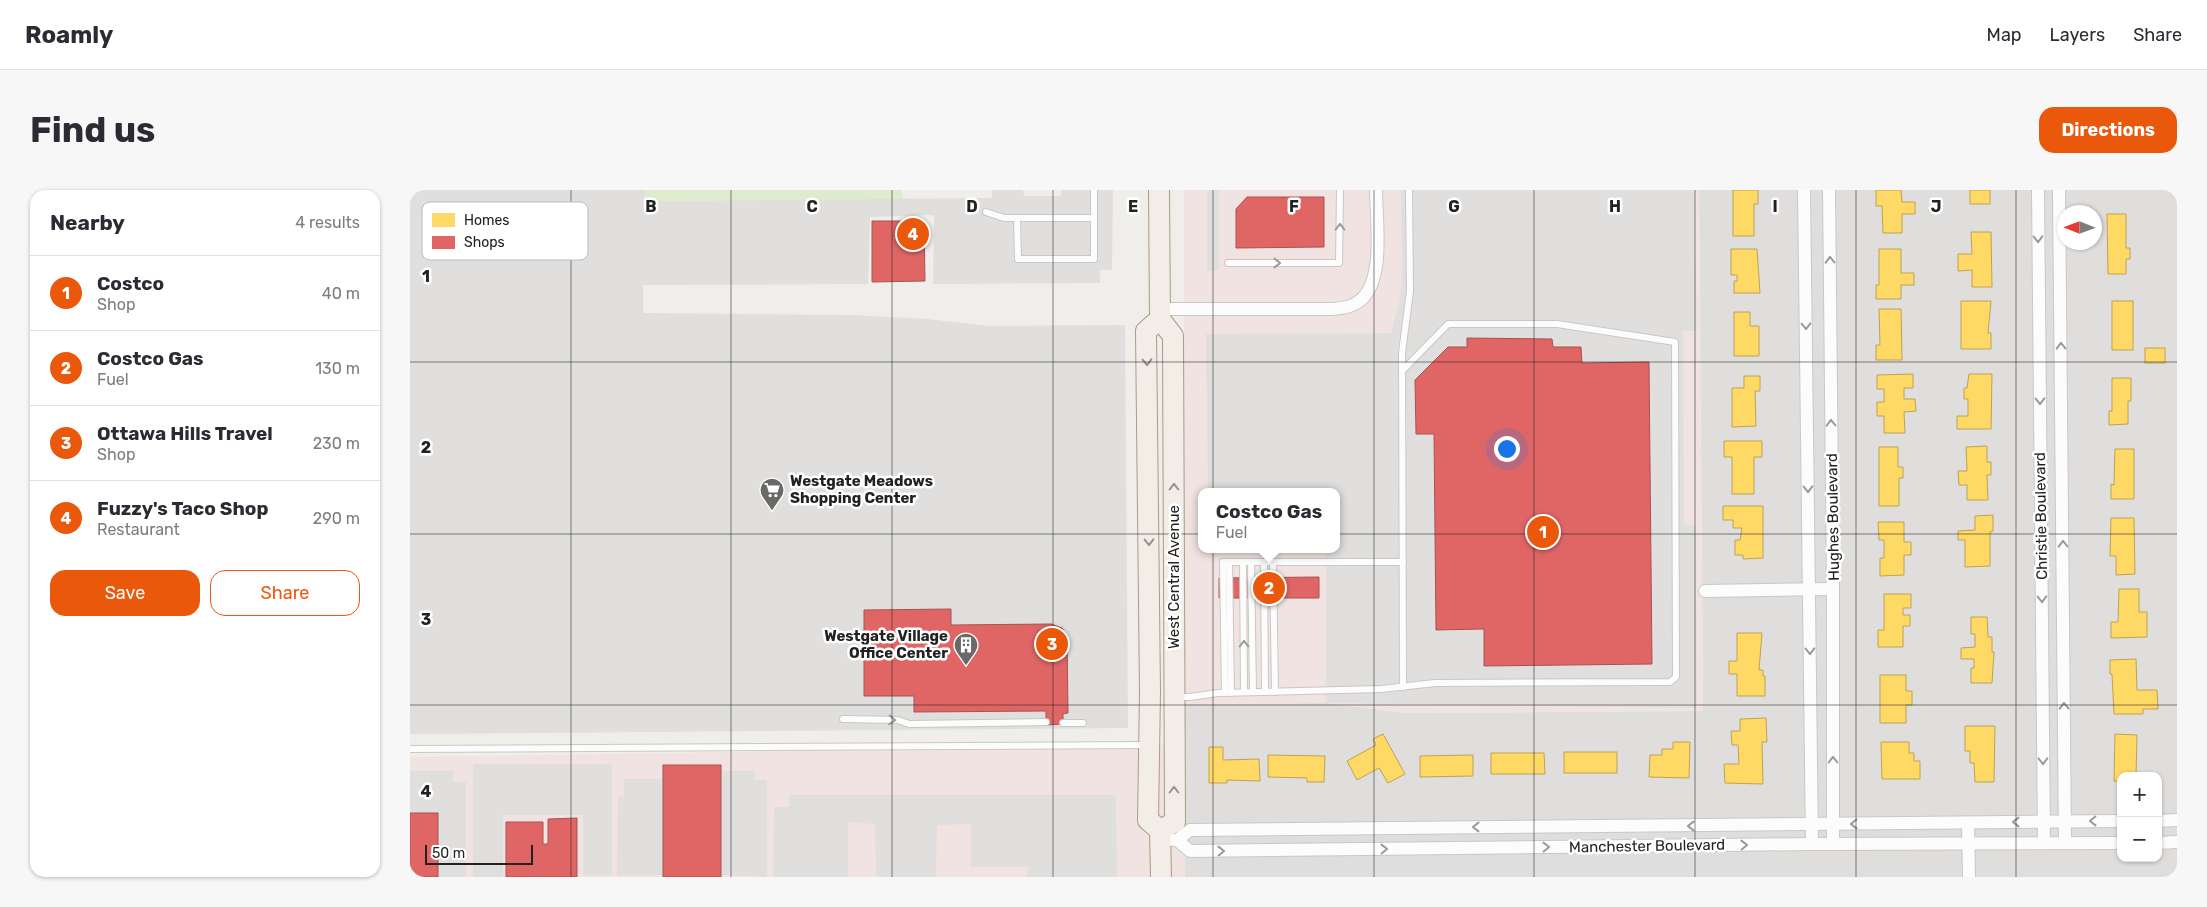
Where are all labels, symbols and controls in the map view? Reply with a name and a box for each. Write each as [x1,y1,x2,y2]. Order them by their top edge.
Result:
text: Roamly [25,21,113,49]
text: Map [1987,24,2022,46]
text: Layers [2050,24,2105,46]
text: Share [2133,24,2182,46]
button: Directions [2039,107,2177,153]
text: Find us [30,109,155,151]
text: B [645,197,657,216]
text: C [806,197,818,216]
text: D [966,197,978,216]
text: E [1128,197,1138,216]
text: F [1289,197,1299,216]
text: G [1448,197,1460,216]
text: H [1609,197,1621,216]
text: I [1772,197,1778,216]
text: J [1931,197,1941,216]
legend [422,202,588,260]
north arrow [2057,205,2102,250]
text: Nearby [50,210,125,235]
text: Homes [464,212,509,229]
text: 4 results [295,213,360,232]
pin: 4 [897,215,929,253]
one-way arrow [1335,222,1345,230]
text: Shops [464,234,505,251]
one-way arrow [2033,235,2043,243]
one-way arrow [1824,256,1835,264]
one-way arrow [1274,258,1281,268]
text: 1 [422,267,430,286]
text: Costco [97,272,164,295]
text: 1 [62,284,70,303]
text: 40 m [322,284,360,303]
text: Shop [97,295,135,314]
one-way arrow [1801,322,1811,330]
one-way arrow [2056,342,2066,350]
text: Costco Gas [97,347,204,370]
one-way arrow [1142,358,1152,366]
text: 2 [61,359,71,378]
text: 130 m [315,359,360,378]
text: Fuel [97,370,129,389]
one-way arrow [2035,398,2045,405]
one-way arrow [1826,419,1837,427]
text: Ottawa Hills Travel [97,422,273,445]
text: 3 [61,434,71,453]
text: 230 m [313,434,360,453]
your location [1494,436,1520,462]
text: 2 [421,438,431,457]
text: Shop [97,445,135,464]
street label: Christie Boulevard [2031,452,2051,580]
street label: Hughes Boulevard [1823,453,1843,581]
place label: Westgate Meadows Shopping Center [790,472,933,507]
supermarket icon: Westgate Meadows Shopping Center [759,477,785,511]
one-way arrow [1169,483,1179,491]
one-way arrow [1803,485,1813,493]
popup [1198,488,1340,553]
text: Fuzzy's Taco Shop [97,497,268,520]
text: Costco Gas [1216,500,1322,523]
street label: West Central Avenue [1165,505,1183,649]
text: 4 [61,509,71,528]
text: 290 m [313,509,360,528]
pin: 1 [1527,513,1559,551]
text: Restaurant [97,520,180,539]
text: Fuel [1216,523,1247,542]
one-way arrow [1143,538,1154,546]
one-way arrow [2057,539,2068,547]
pin: 2 [1253,569,1285,607]
button: Save [50,570,200,616]
button: Share [210,570,360,616]
one-way arrow [2037,595,2047,603]
text: 3 [421,610,431,629]
pin: 3 [1036,625,1068,663]
place label: Westgate Village Office Center [824,627,948,662]
building icon: Westgate Village Office Center [953,632,979,666]
one-way arrow [1239,639,1249,647]
one-way arrow [1805,648,1815,655]
one-way arrow [2059,702,2069,710]
one-way arrow [888,715,896,726]
one-way arrow [1828,756,1838,764]
one-way arrow [2038,758,2048,765]
map controls [2117,772,2162,862]
button: + [2117,772,2162,817]
text: 4 [421,782,432,801]
one-way arrow [1169,786,1179,794]
one-way arrow [2089,816,2096,826]
one-way arrow [2012,817,2020,827]
button: − [2117,817,2162,862]
one-way arrow [1849,819,1857,829]
one-way arrow [1687,821,1694,831]
one-way arrow [1472,822,1480,833]
street label: Manchester Boulevard [1569,836,1725,856]
one-way arrow [1740,840,1748,850]
scale bar [425,842,532,865]
one-way arrow [1543,842,1551,852]
one-way arrow [1380,844,1388,854]
text: 50 m [432,845,465,862]
one-way arrow [1218,846,1226,856]

